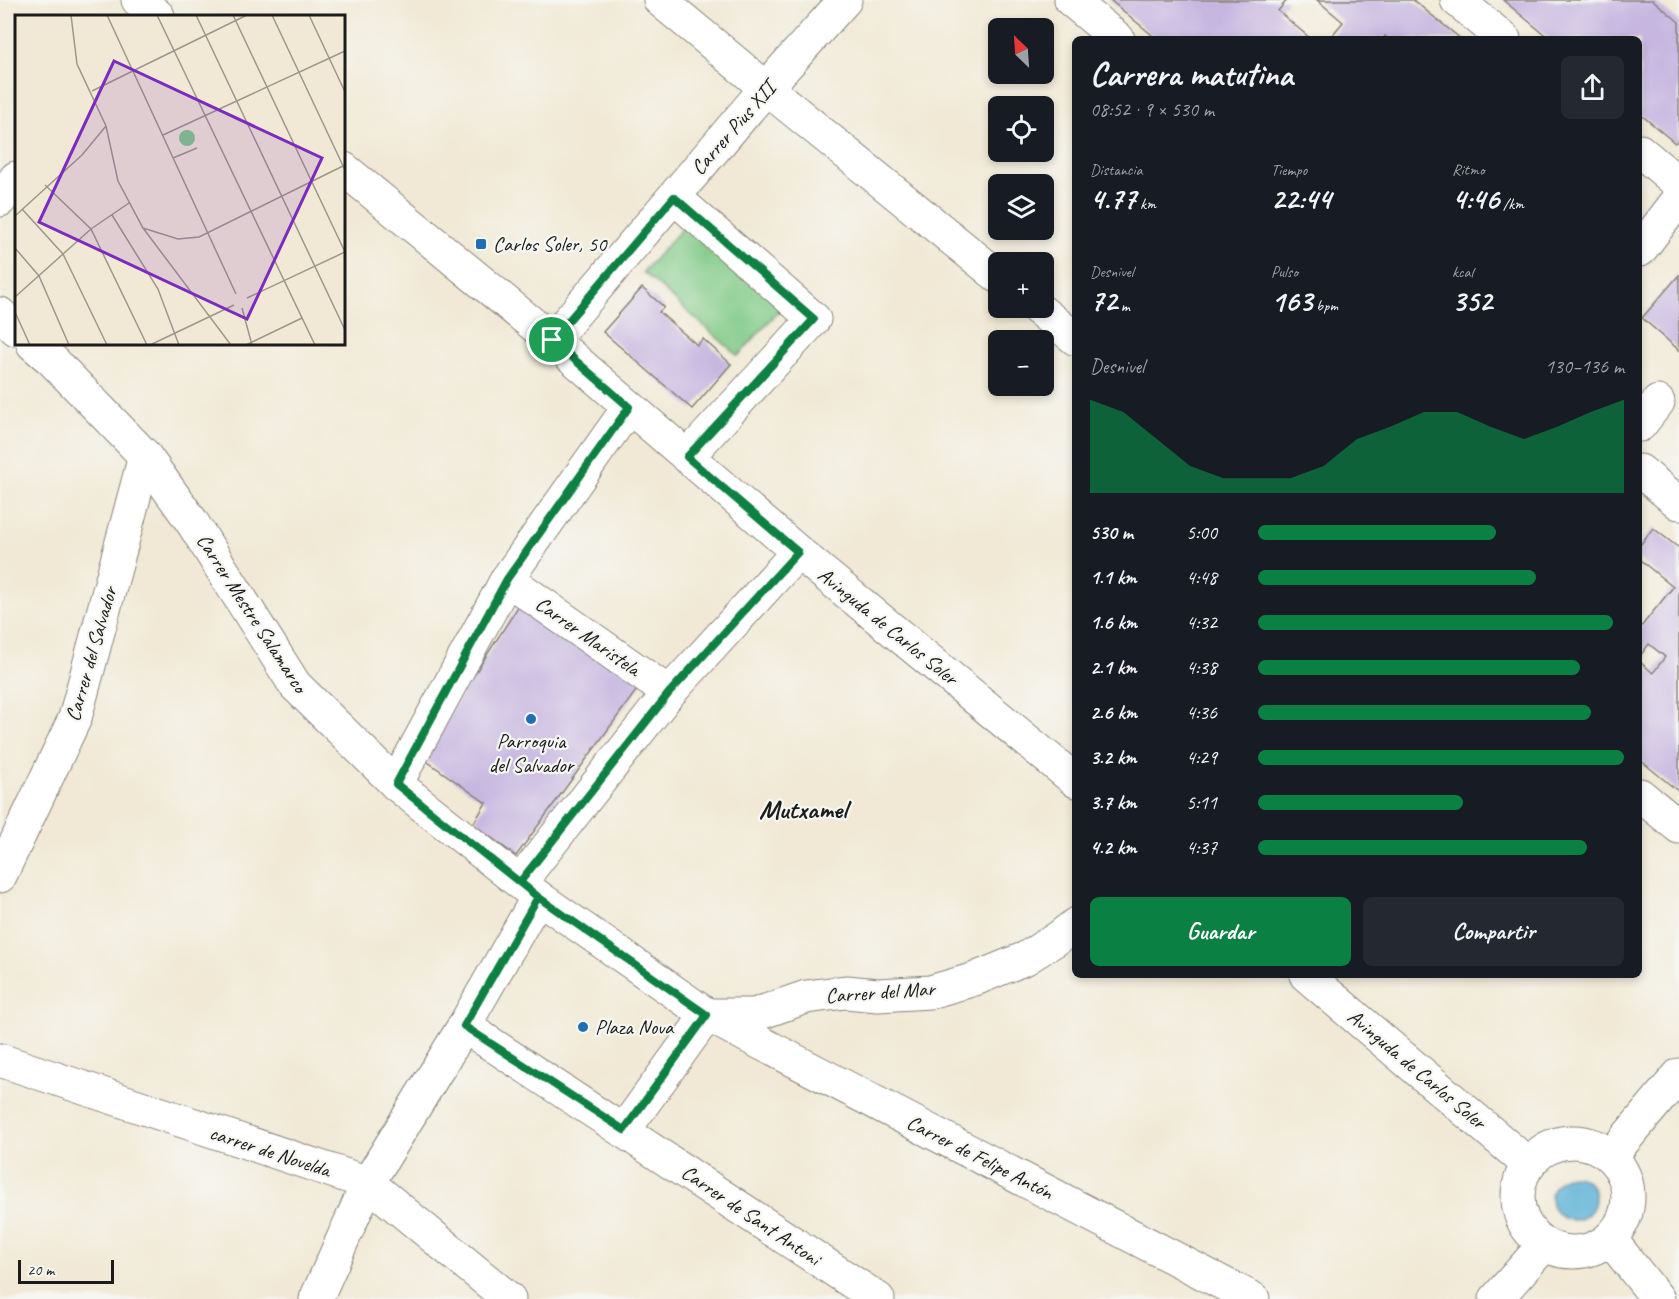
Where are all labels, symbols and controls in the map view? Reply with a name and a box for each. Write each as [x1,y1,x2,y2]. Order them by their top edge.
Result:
inset map [15,15,345,345]
north arrow [988,18,1054,84]
map controls [988,18,1054,396]
text: Carrera matutina [1090,53,1293,95]
button: share [1561,56,1624,119]
street label: Carrer Pius XII [685,72,784,180]
button: locate [988,96,1054,162]
text: 08:52 · 9 × 530 m [1090,97,1214,122]
text: Distancia [1090,160,1143,180]
text: Tiempo [1271,160,1307,180]
text: Ritmo [1452,160,1484,180]
button: layers [988,174,1054,240]
text: 4.77 [1090,180,1136,218]
text: 22:44 [1271,180,1331,218]
text: 4:46 [1452,180,1499,218]
text: km [1136,194,1156,214]
text: /km [1499,194,1524,214]
place label: Carlos Soler, 50 [493,231,608,257]
marker: Carlos Soler, 50 [474,237,488,251]
button: + [988,252,1054,318]
text: Desnivel [1090,262,1133,282]
text: Pulso [1271,262,1298,282]
text: kcal [1452,262,1473,282]
text: 72 [1090,282,1117,320]
text: 163 [1271,282,1312,320]
text: 352 [1452,282,1492,320]
text: m [1117,296,1130,316]
text: bpm [1312,296,1338,316]
pin [526,314,577,365]
icon: arrive [535,323,568,356]
button: − [988,330,1054,396]
text: Desnivel [1090,354,1144,379]
text: 130–136 m [1545,354,1624,379]
text: 530 m [1090,520,1133,545]
text: 5:00 [1186,520,1217,545]
street label: Carrer Mestre Salamarco [191,529,315,700]
street label: Avinguda de Carlos Soler [813,562,965,692]
text: 1.1 km [1090,565,1137,590]
text: 4:48 [1186,565,1217,590]
street label: Carrer del Salvador [59,582,123,724]
street label: Carrer Maristela [531,590,647,683]
text: 1.6 km [1090,610,1137,635]
text: 4:32 [1186,610,1217,635]
text: 2.1 km [1090,655,1137,680]
text: 4:38 [1186,655,1217,680]
text: 2.6 km [1090,700,1137,725]
text: 4:36 [1186,700,1217,725]
marker: Parroquia del Salvador [524,712,538,726]
place label: Parroquia del Salvador [489,728,575,778]
text: 3.2 km [1090,745,1137,770]
text: 4:29 [1186,745,1217,770]
text: 3.7 km [1090,790,1136,815]
text: 5:11 [1186,790,1217,815]
district label: Mutxamel [759,792,852,826]
text: 4.2 km [1090,835,1137,860]
text: 4:37 [1186,835,1217,860]
button: Guardar [1090,897,1351,966]
button: Compartir [1363,897,1624,966]
street label: Carrer del Mar [825,975,937,1009]
street label: Avinguda de Carlos Soler [1342,1004,1493,1136]
place label: Plaza Nova [595,1014,675,1040]
marker: Plaza Nova [576,1020,590,1034]
street label: Carrer de Felipe Antón [902,1109,1058,1205]
street label: carrer de Novelda [206,1119,336,1184]
street label: Carrer de Sant Antoni [677,1159,828,1273]
scale bar [18,1257,114,1284]
text: 20 m [27,1260,54,1280]

